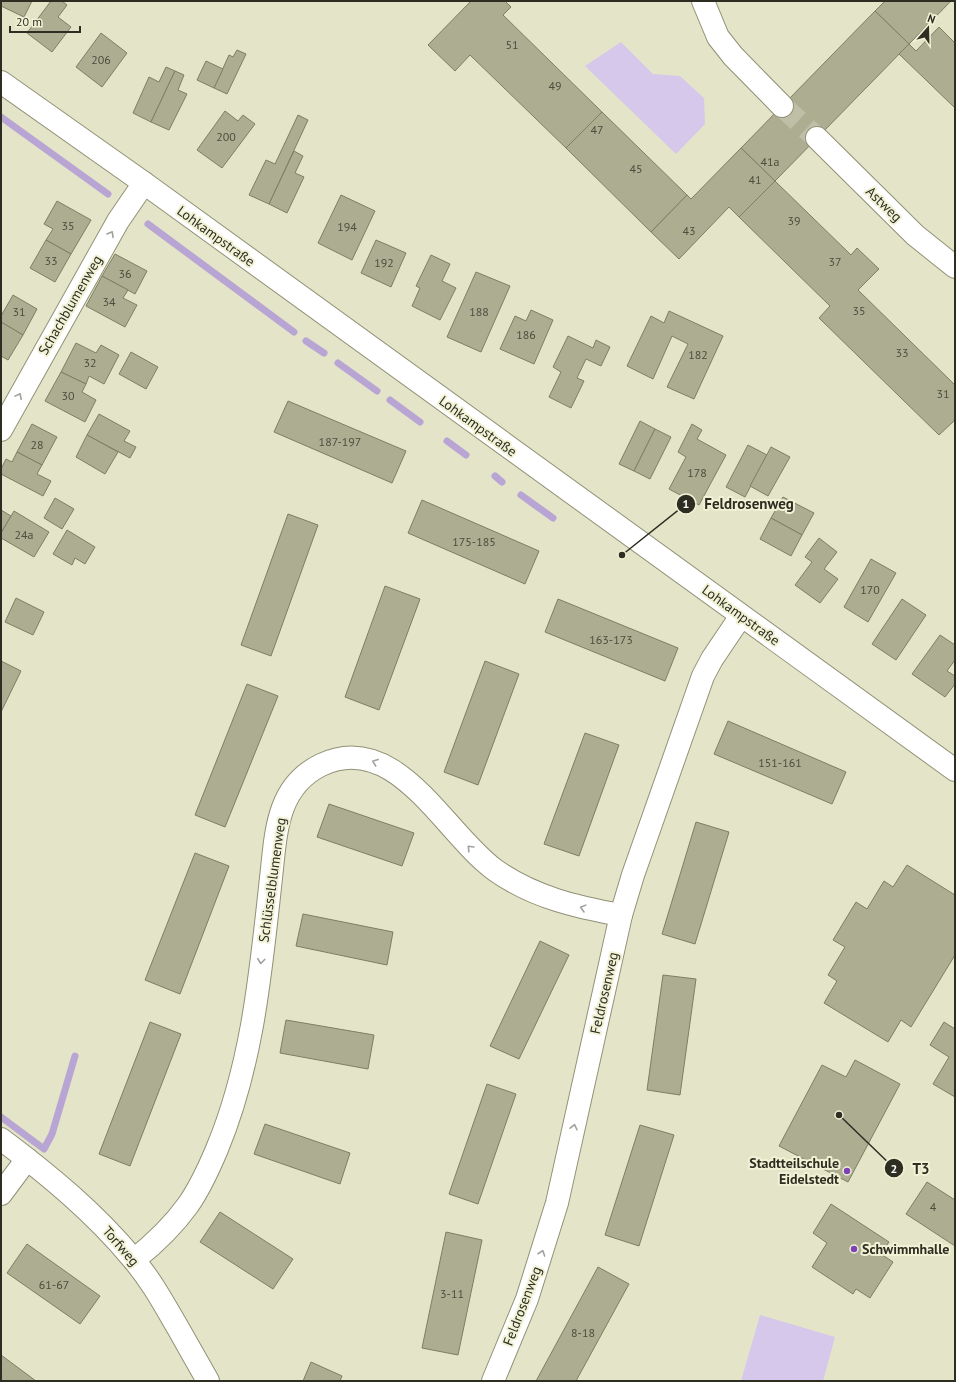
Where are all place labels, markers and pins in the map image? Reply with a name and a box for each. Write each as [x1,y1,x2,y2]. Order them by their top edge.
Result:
callout: Feldrosenweg [676,490,802,517]
place label: Stadtteilschule Eidelstedt [749,1154,839,1188]
callout: T3 [884,1155,937,1182]
marker: Stadtteilschule Eidelstedt [842,1166,852,1176]
place label: Schwimmhalle [862,1240,949,1258]
marker: Schwimmhalle [849,1244,859,1254]

